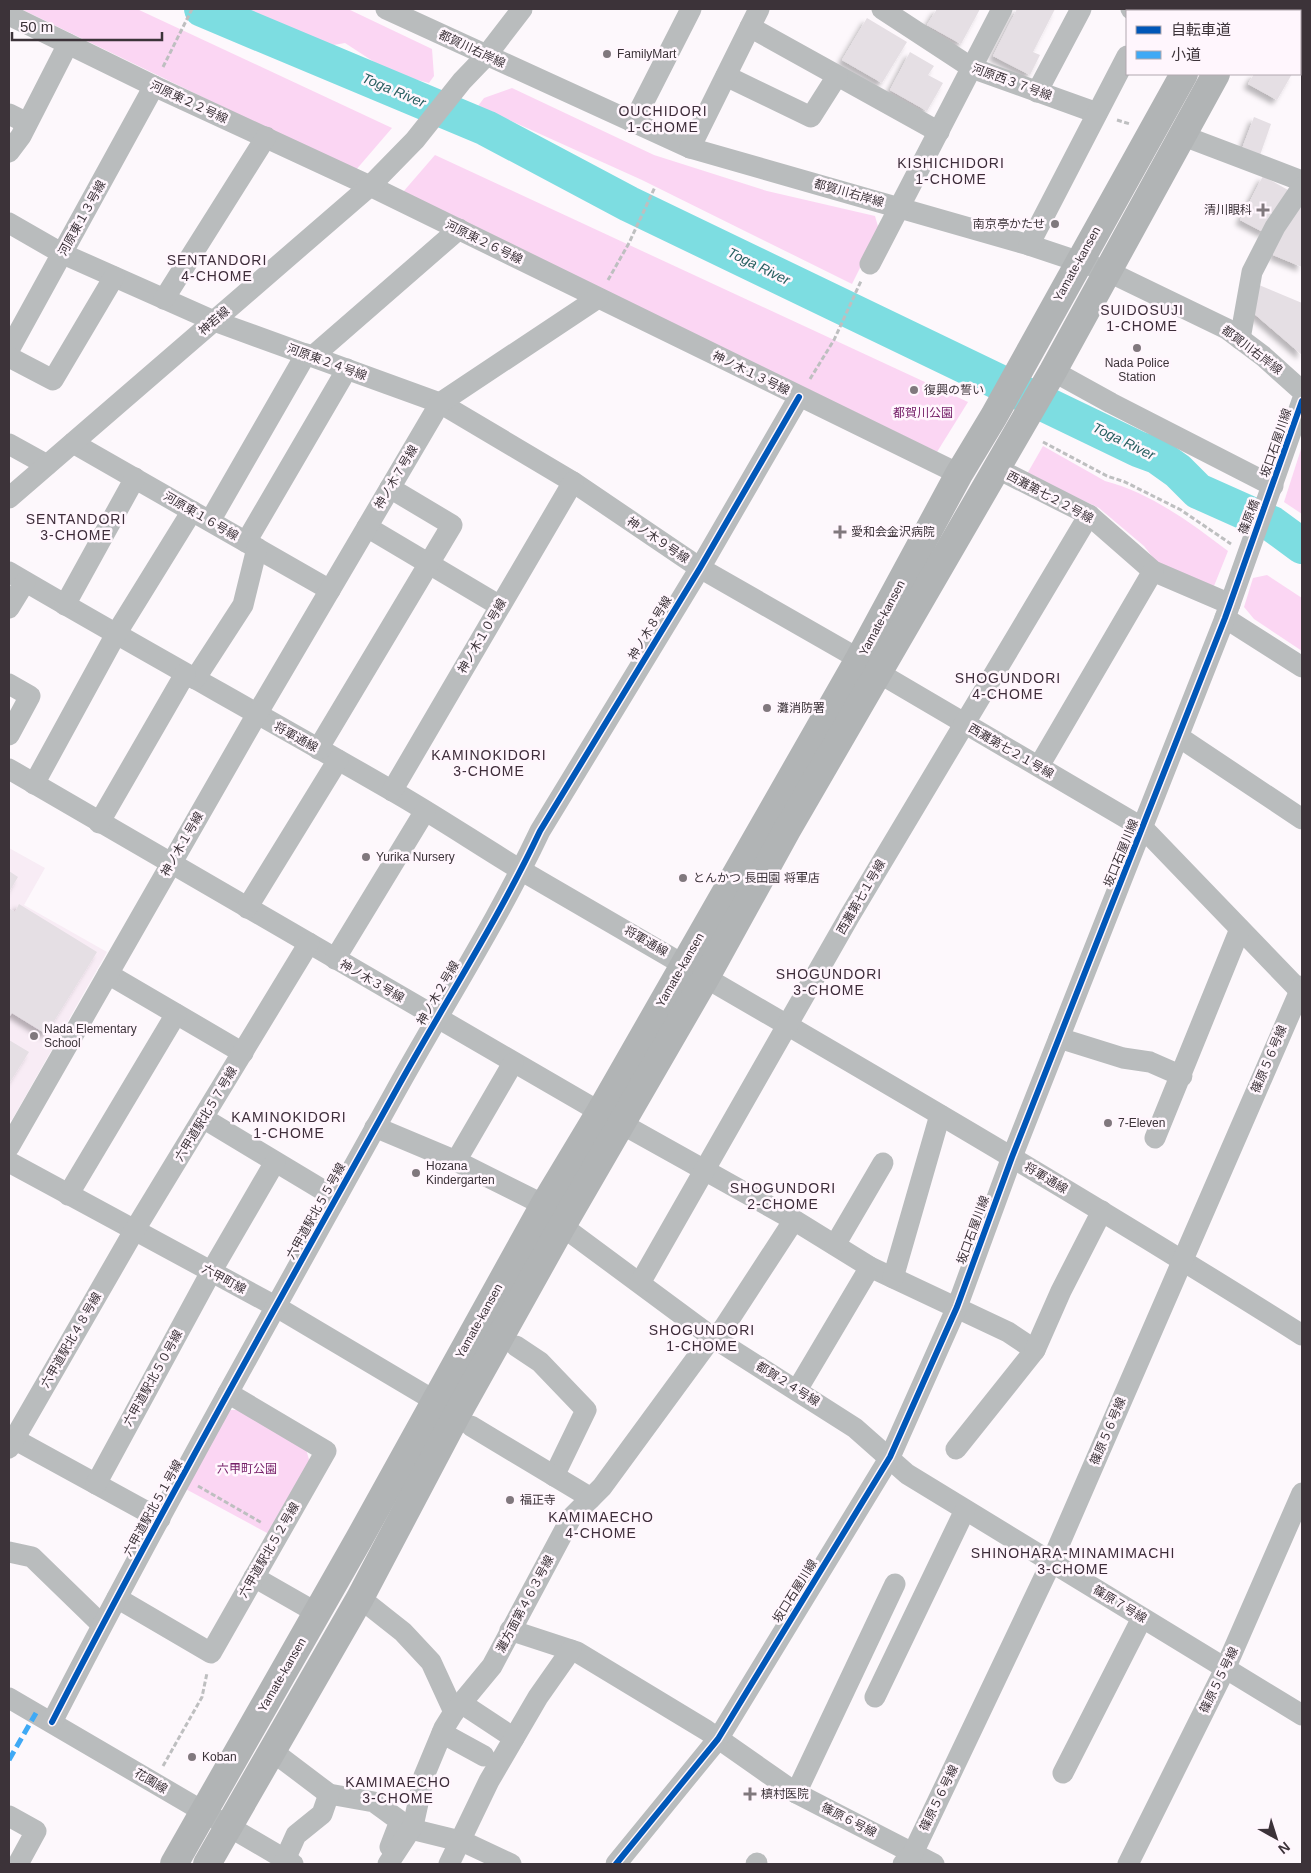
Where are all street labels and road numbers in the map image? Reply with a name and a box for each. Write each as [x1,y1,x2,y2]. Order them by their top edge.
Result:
street label: 都賀川右岸線 [436,27,508,71]
street label: 河原西３７号線 [970,61,1054,103]
street label: 河原東２２号線 [148,78,230,126]
street label: 都賀川右岸線 [812,176,886,210]
street label: 河原東１３号線 [56,178,108,258]
street label: 河原東２６号線 [443,217,525,267]
street label: Yamate-kansen [1051,224,1103,304]
street label: 神若線 [196,304,232,338]
street label: 都賀川右岸線 [1219,323,1285,377]
street label: 河原東２４号線 [285,341,369,383]
street label: 神ノ木１３号線 [710,348,792,398]
street label: 坂口石屋川線 [1258,407,1294,479]
street label: 神ノ木７号線 [371,443,421,511]
street label: 西灘第七２２号線 [1004,468,1096,526]
street label: 河原東１６号線 [161,489,241,543]
street label: 篠原橋 [1236,498,1262,536]
street label: 神ノ木９号線 [624,514,692,566]
street label: Yamate-kansen [856,578,908,658]
street label: 神ノ木８号線 [625,594,675,662]
street label: 神ノ木１０号線 [455,596,509,676]
street label: 将軍通線 [272,719,320,755]
street label: 西灘第七２１号線 [966,721,1056,781]
street label: 神ノ木１号線 [158,809,206,879]
street label: 坂口石屋川線 [1101,817,1141,889]
street label: 西灘第七１号線 [834,857,888,937]
street label: 将軍通線 [622,923,670,959]
street label: Yamate-kansen [653,930,707,1010]
street label: 神ノ木３号線 [337,957,407,1005]
street label: 神ノ木２号線 [414,958,462,1028]
street label: 篠原５６号線 [1248,1023,1290,1095]
street label: 六甲道駅北５７号線 [172,1064,240,1164]
street label: 六甲道駅北５５号線 [284,1160,348,1262]
street label: 将軍通線 [1022,1160,1070,1196]
street label: 坂口石屋川線 [954,1194,992,1266]
street label: 六甲町線 [200,1262,248,1296]
street label: Yamate-kansen [453,1281,505,1361]
street label: 六甲道駅北４８号線 [38,1290,104,1390]
street label: 六甲道駅北５０号線 [121,1327,185,1429]
street label: 都賀２４号線 [754,1359,822,1409]
street label: 篠原５６号線 [1087,1395,1129,1467]
street label: 六甲道駅北５１号線 [121,1457,185,1559]
street label: 六甲道駅北５２号線 [236,1500,302,1600]
street label: 灘方面第４６３号線 [493,1553,557,1655]
street label: 坂口石屋川線 [770,1557,820,1625]
street label: 篠原７号線 [1091,1583,1149,1625]
street label: Yamate-kansen [255,1635,309,1715]
street label: 篠原５５号線 [1197,1645,1241,1715]
street label: 篠原５６号線 [917,1763,961,1833]
street label: 花園線 [132,1766,170,1796]
street label: 篠原６号線 [819,1800,879,1840]

